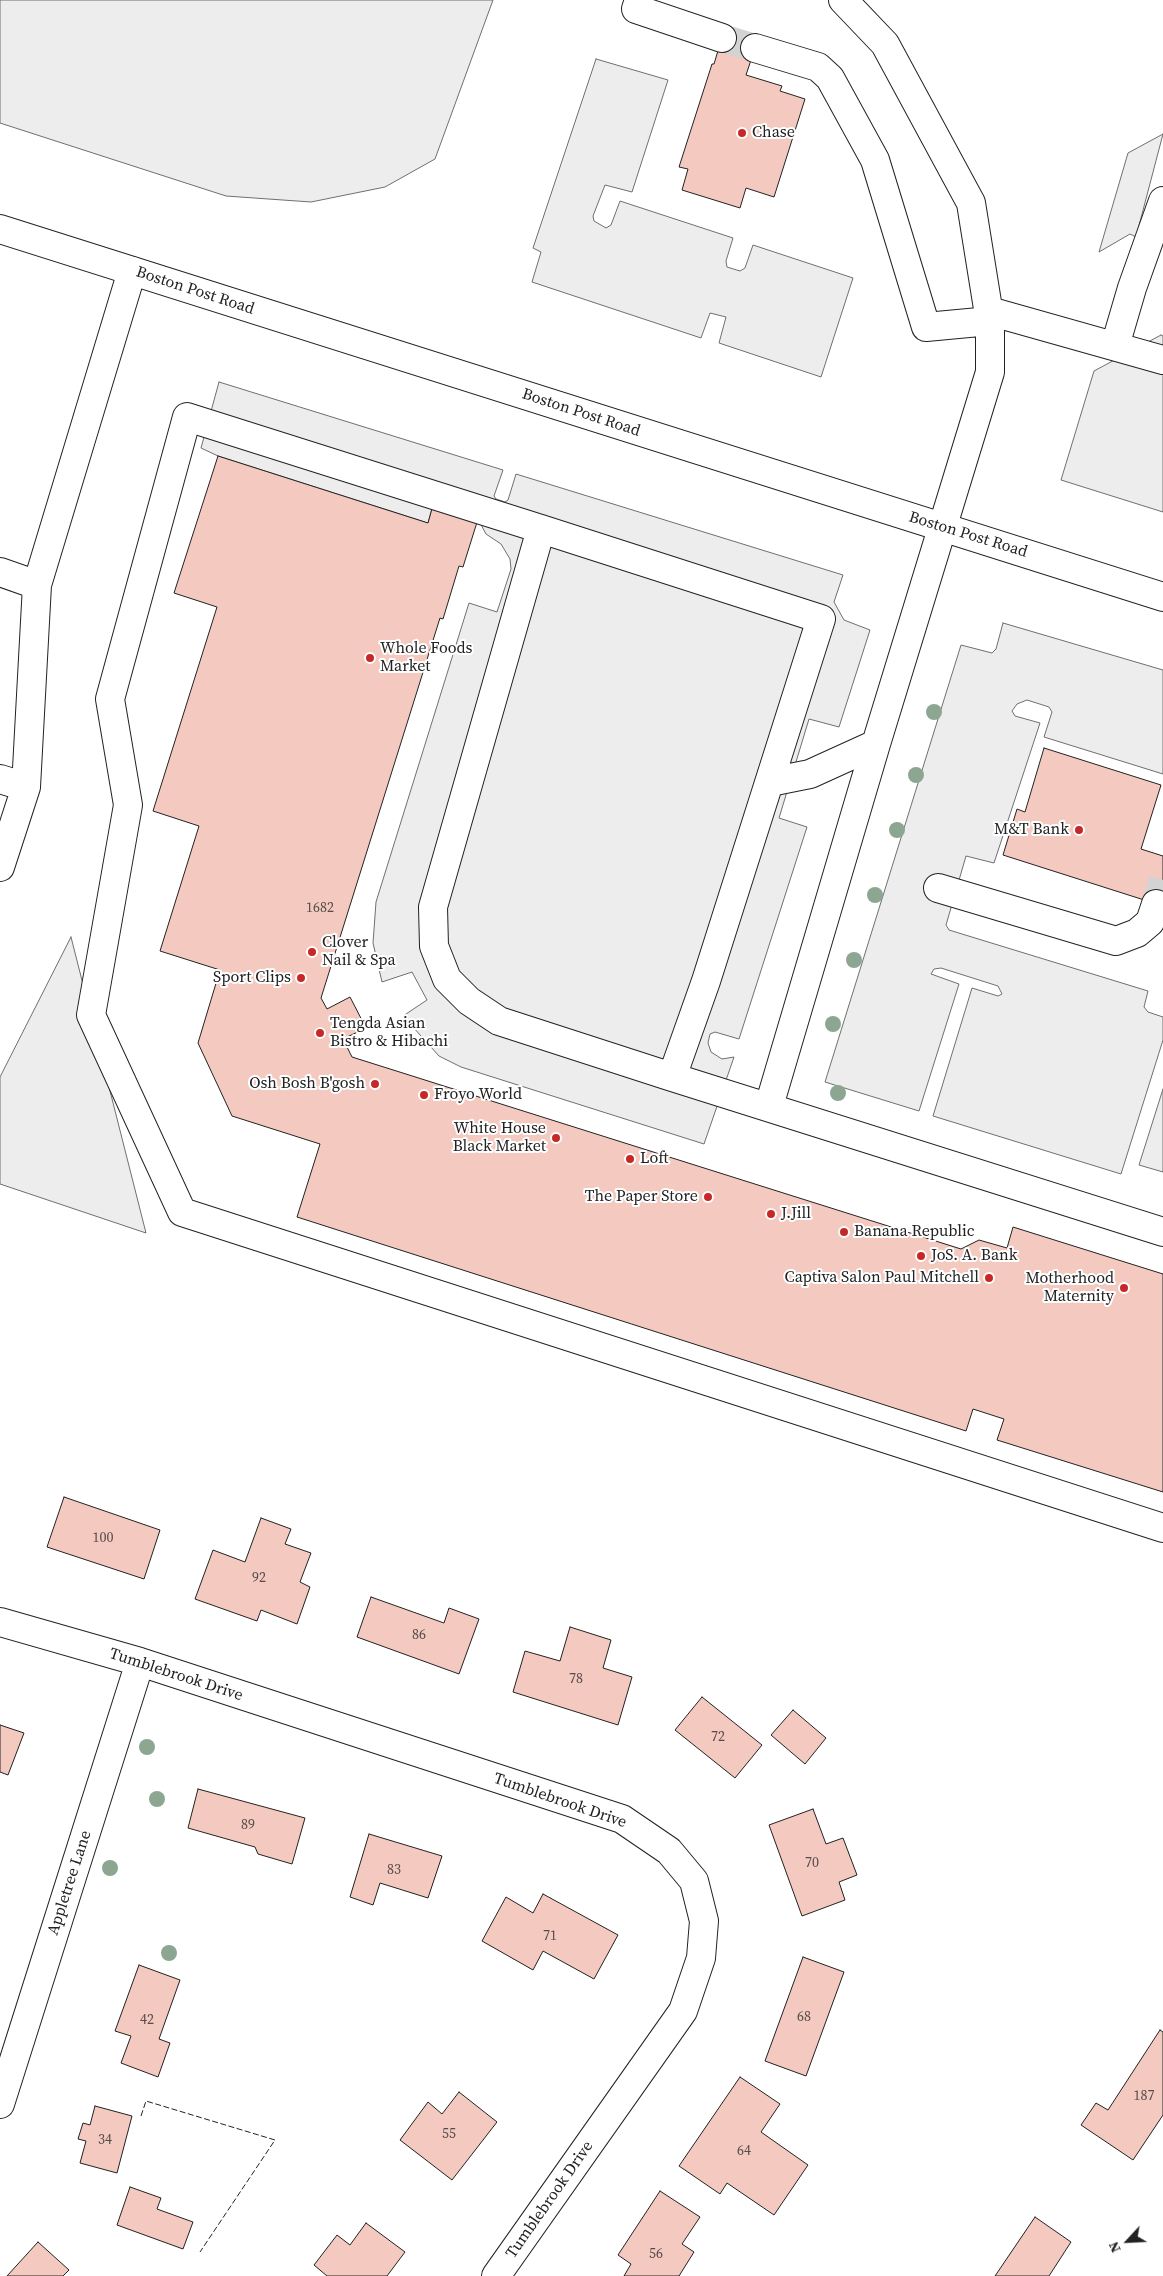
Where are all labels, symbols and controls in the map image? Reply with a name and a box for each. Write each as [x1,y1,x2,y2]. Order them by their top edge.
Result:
place label: Chase [752,123,795,143]
marker: Chase [736,127,748,139]
street label: Boston Post Road [133,263,257,319]
street label: Boston Post Road [519,385,643,441]
street label: Boston Post Road [906,508,1030,562]
place label: Whole Foods Market [380,639,472,677]
marker: Whole Foods Market [364,652,376,664]
place label: M&T Bank [994,820,1069,840]
marker: M&T Bank [1073,824,1085,836]
house number: 1682 [306,900,334,916]
place label: Clover Nail & Spa [322,933,396,971]
marker: Clover Nail & Spa [306,946,318,958]
place label: Sport Clips [213,968,291,988]
marker: Sport Clips [295,972,307,984]
place label: Tengda Asian Bistro & Hibachi [330,1014,448,1052]
marker: Tengda Asian Bistro & Hibachi [314,1027,326,1039]
place label: Osh Bosh B'gosh [249,1074,365,1094]
marker: Osh Bosh B'gosh [369,1078,381,1090]
place label: Froyo World [434,1085,522,1105]
marker: Froyo World [418,1089,430,1101]
place label: White House Black Market [453,1119,546,1157]
marker: White House Black Market [550,1132,562,1144]
place label: Loft [640,1149,669,1169]
marker: Loft [624,1153,636,1165]
place label: The Paper Store [585,1187,698,1207]
marker: The Paper Store [702,1191,714,1203]
place label: J.Jill [781,1204,811,1224]
marker: J.Jill [765,1208,777,1220]
place label: Banana Republic [854,1222,975,1242]
marker: Banana Republic [838,1226,850,1238]
place label: JoS. A. Bank [931,1246,1017,1266]
marker: JoS. A. Bank [915,1250,927,1262]
place label: Captiva Salon Paul Mitchell [785,1268,979,1288]
place label: Motherhood Maternity [1025,1269,1114,1307]
marker: Captiva Salon Paul Mitchell [983,1272,995,1284]
marker: Motherhood Maternity [1118,1282,1130,1294]
house number: 100 [93,1530,113,1546]
house number: 92 [252,1570,266,1586]
house number: 86 [412,1627,426,1643]
street label: Tumblebrook Drive [107,1644,245,1706]
house number: 78 [569,1671,583,1687]
house number: 72 [711,1729,725,1745]
street label: Tumblebrook Drive [491,1769,629,1833]
house number: 89 [241,1817,255,1833]
street label: Appletree Lane [44,1828,96,1938]
house number: 70 [805,1855,819,1871]
house number: 83 [387,1862,401,1878]
house number: 71 [543,1928,557,1944]
house number: 68 [797,2009,811,2025]
house number: 42 [140,2012,154,2028]
house number: 187 [1134,2088,1154,2104]
house number: 55 [442,2126,456,2142]
house number: 34 [98,2132,112,2148]
street label: Tumblebrook Drive [502,2137,598,2263]
house number: 64 [737,2143,751,2159]
north arrow [1103,2216,1153,2266]
text: N [1103,2238,1126,2256]
house number: 56 [649,2246,663,2262]

